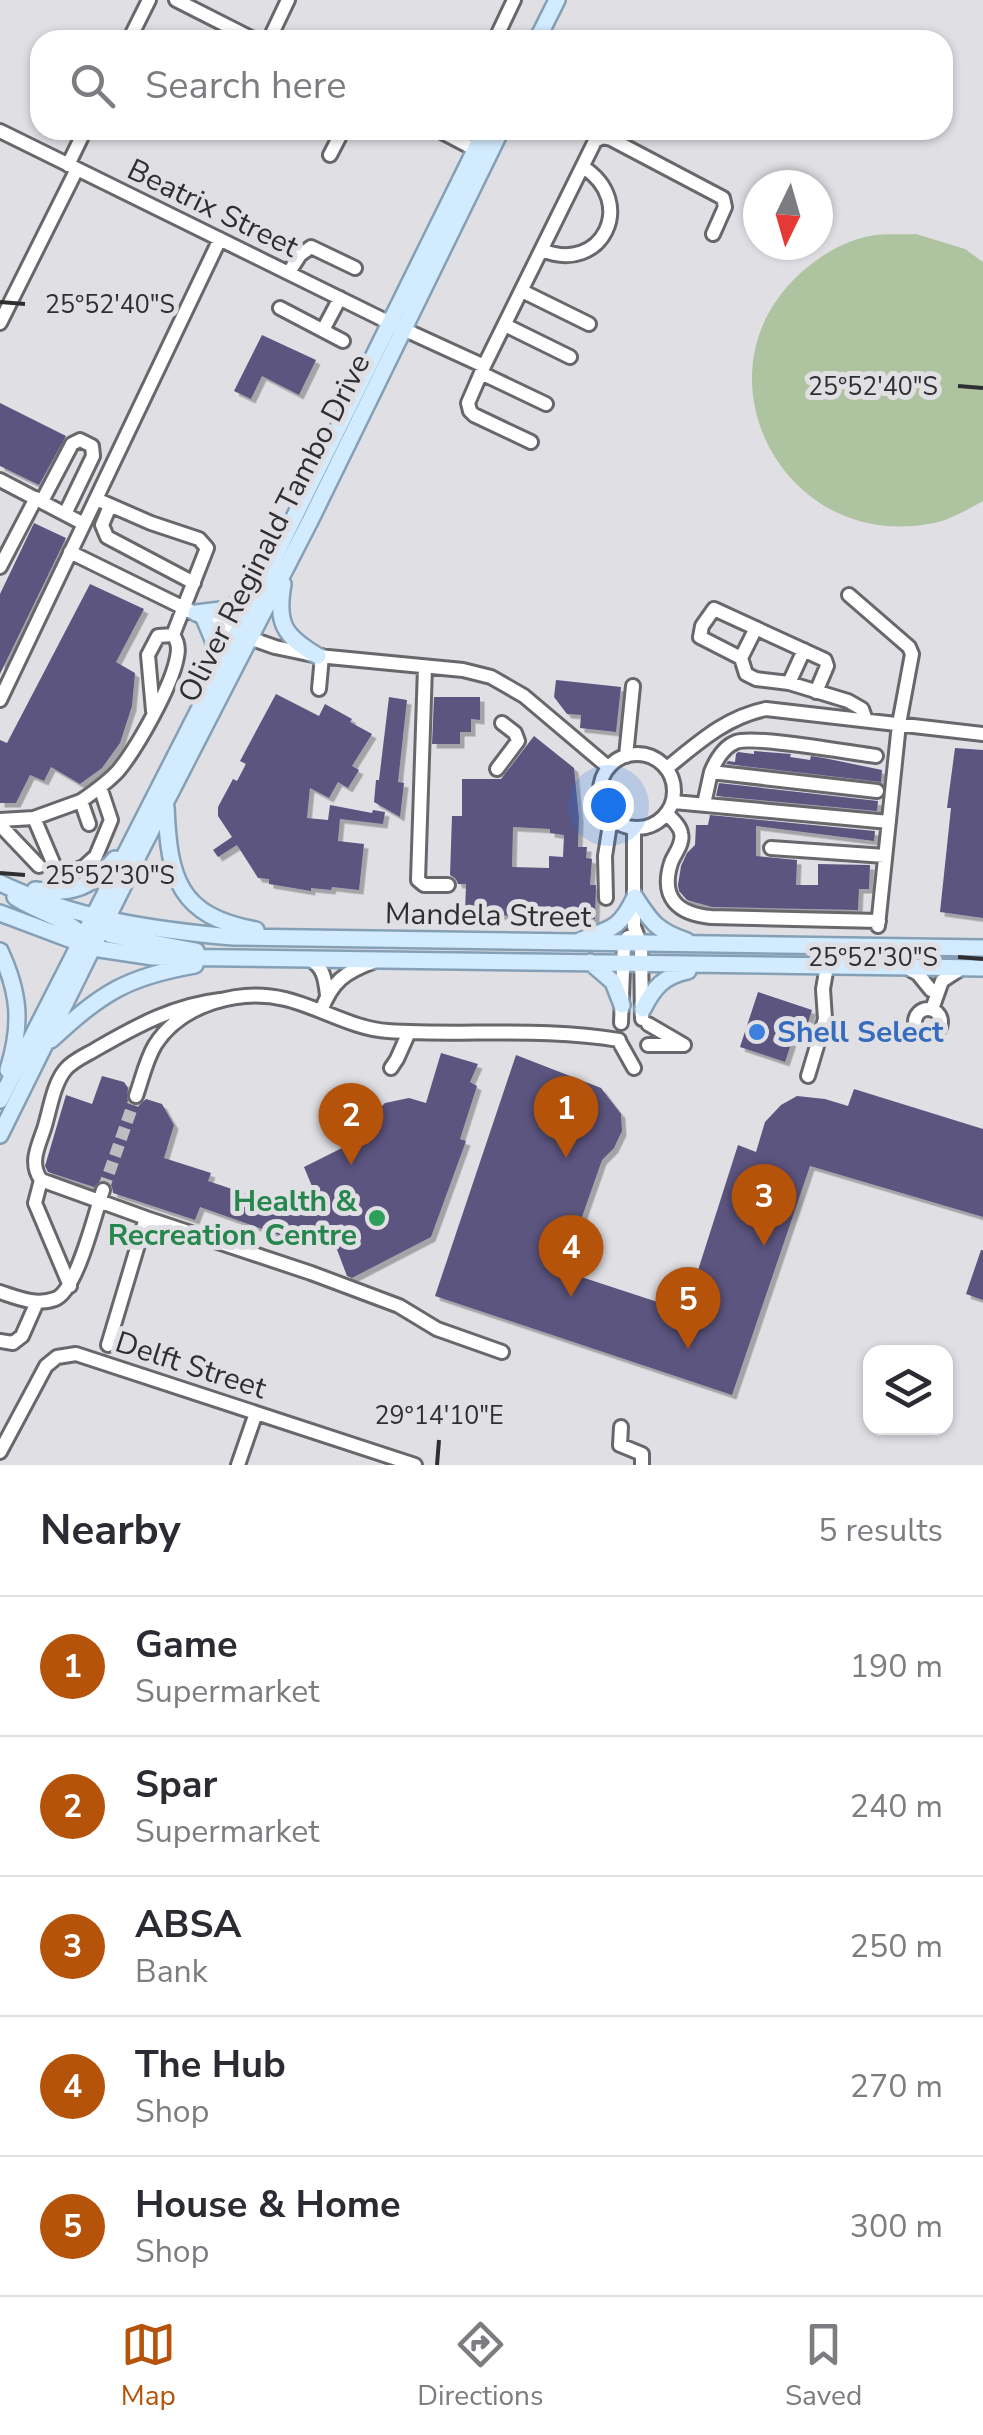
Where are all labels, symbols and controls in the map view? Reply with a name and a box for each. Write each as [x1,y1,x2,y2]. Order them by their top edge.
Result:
search box [30,30,953,140]
icon: search [65,58,120,113]
text: Search here [145,60,346,111]
street label: Beatrix Street [120,149,306,268]
north arrow [743,170,833,260]
text: 25°52'40"S [45,288,175,322]
street label: Oliver Reginald Tambo Drive [169,347,380,709]
text: 25°52'40"S [808,370,938,404]
your location [583,780,634,831]
text: 25°52'30"S [45,859,175,893]
street label: Mandela Street [384,893,592,938]
text: 25°52'30"S [808,941,938,975]
place label: Shell Select [777,1012,944,1053]
marker: Shell Select [746,1021,768,1043]
pin: 1 [534,1076,598,1158]
pin: 2 [318,1082,384,1165]
pin: 3 [732,1164,796,1246]
place label: Health & Recreation Centre [108,1181,358,1256]
marker: Health & Recreation Centre [366,1207,388,1229]
pin: 4 [538,1214,604,1297]
pin: 5 [656,1266,720,1349]
street label: Delft Street [110,1322,272,1409]
map controls [863,1345,953,1435]
button: layers [863,1345,953,1435]
text: 29°14'10"E [374,1399,504,1433]
text: Nearby [40,1502,181,1559]
text: 5 results [818,1509,943,1552]
text: Game [135,1619,238,1670]
text: 1 [63,1645,82,1688]
text: 190 m [850,1645,943,1688]
text: Supermarket [135,1670,319,1713]
text: Spar [135,1759,217,1810]
text: 2 [63,1785,82,1828]
text: 240 m [850,1785,943,1828]
text: Supermarket [135,1810,319,1853]
text: ABSA [135,1899,241,1950]
text: 3 [63,1925,82,1968]
text: 250 m [850,1925,943,1968]
text: Bank [135,1950,208,1993]
text: The Hub [135,2039,286,2090]
text: 4 [63,2065,82,2108]
text: 270 m [850,2065,943,2108]
text: Shop [135,2090,209,2133]
text: House & Home [135,2179,401,2230]
text: 5 [63,2205,82,2248]
text: 300 m [850,2205,943,2248]
text: Shop [135,2230,209,2273]
tab: Map [121,2317,176,2415]
tab: Directions [417,2317,543,2415]
tab: Saved [785,2317,862,2415]

